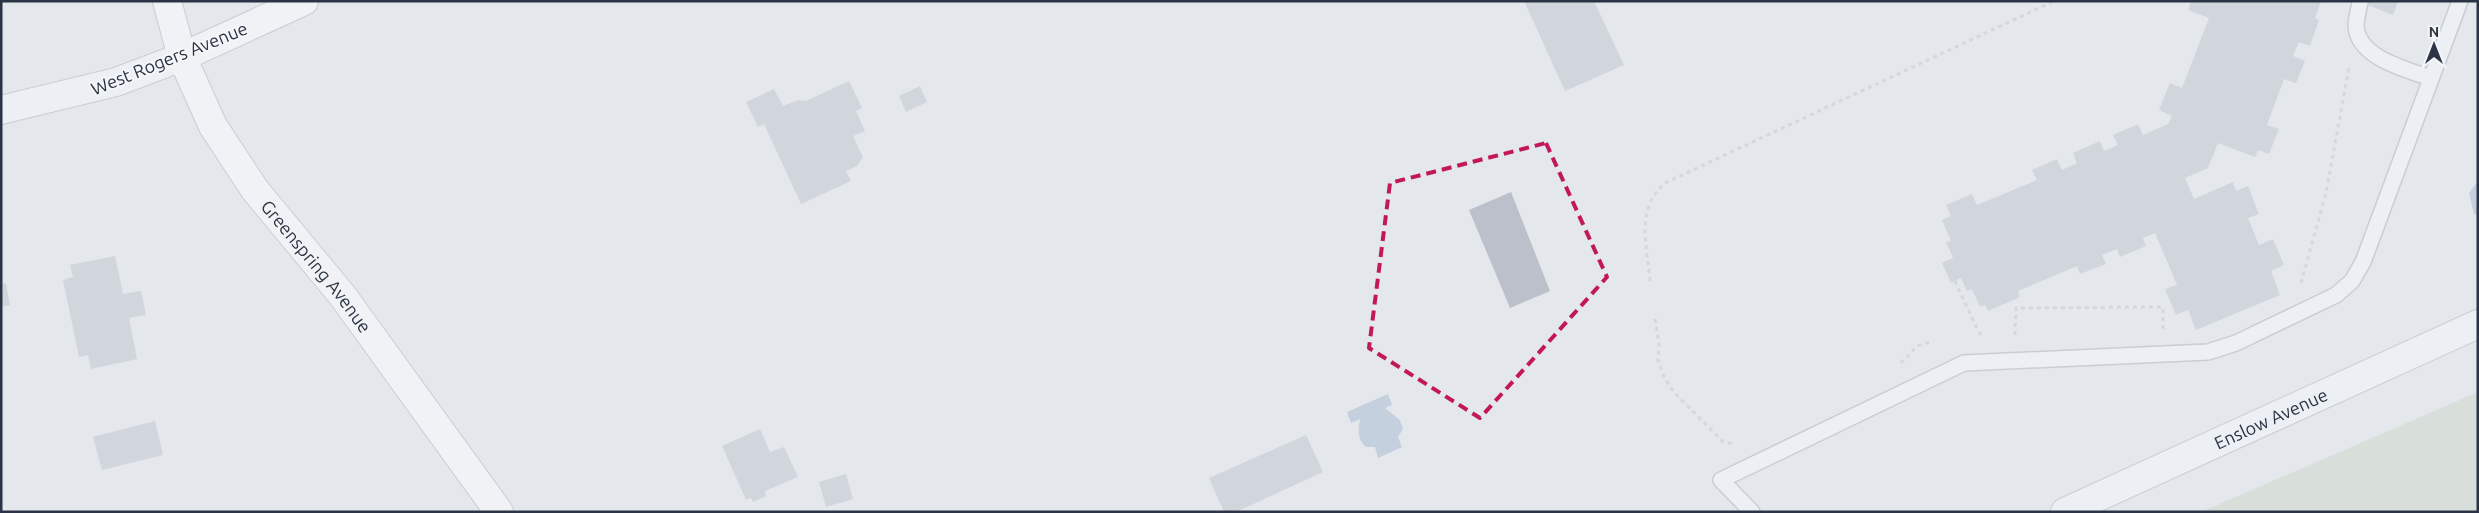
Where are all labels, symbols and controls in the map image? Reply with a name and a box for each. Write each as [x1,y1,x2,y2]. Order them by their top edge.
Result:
street label: West Rogers Avenue [88,18,250,98]
north arrow [2409,20,2459,70]
text: N [2429,24,2439,40]
street label: Greenspring Avenue [257,196,376,336]
street label: Enslow Avenue [2211,384,2330,453]

